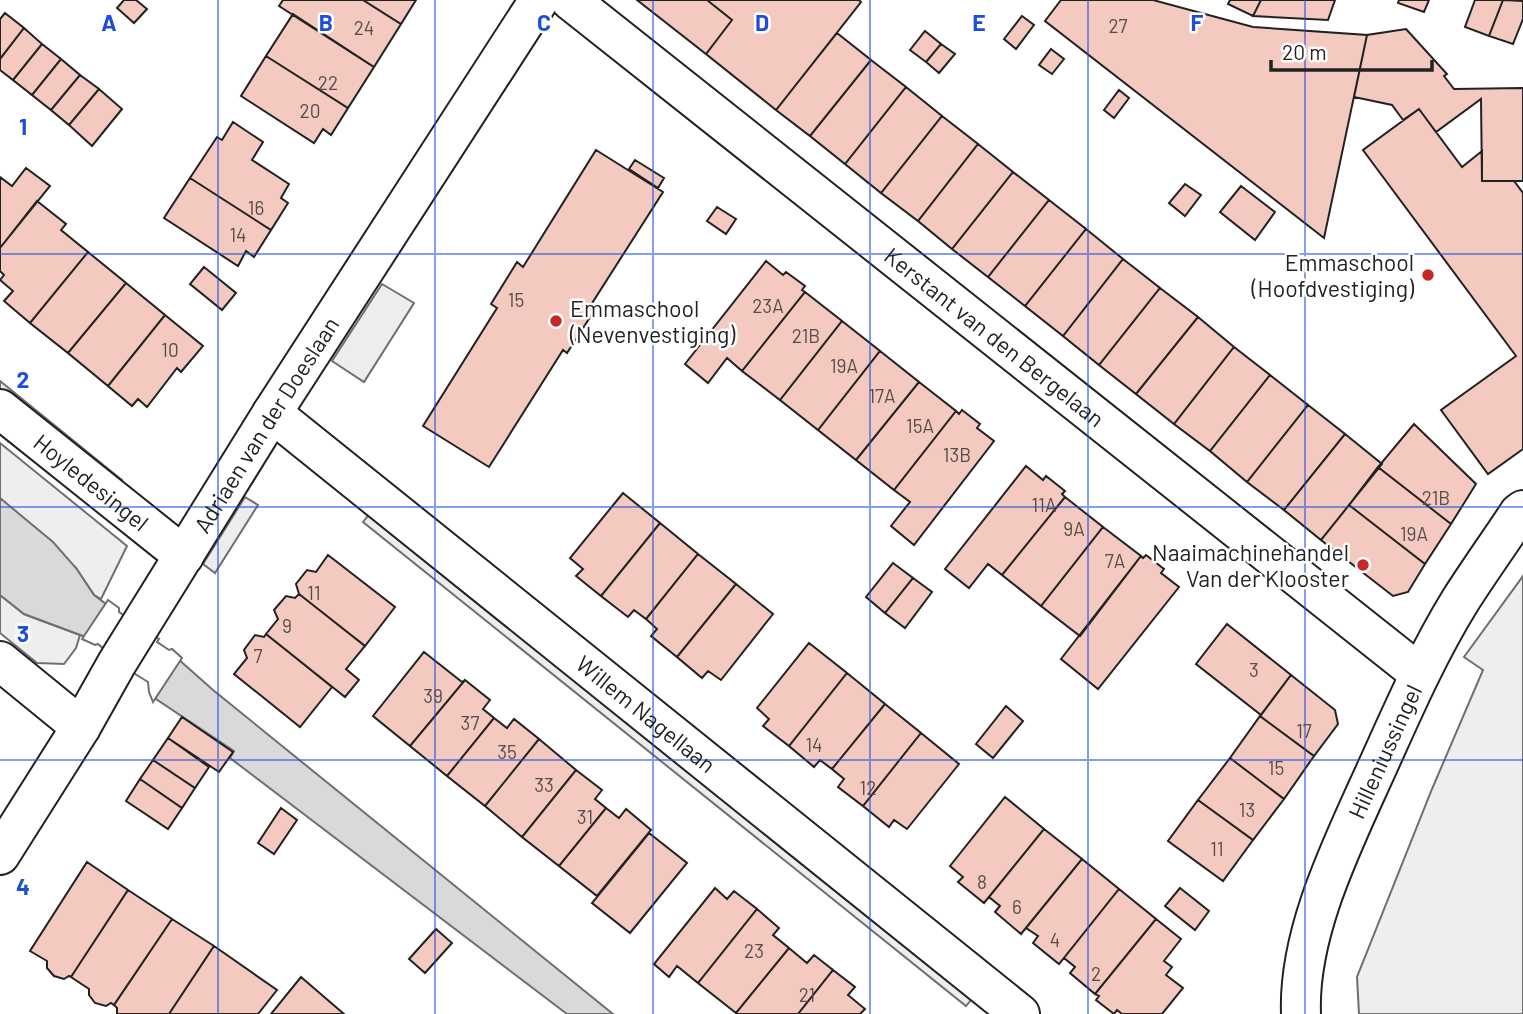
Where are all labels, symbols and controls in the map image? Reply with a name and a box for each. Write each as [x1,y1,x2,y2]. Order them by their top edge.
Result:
text: A [101,8,117,36]
text: B [319,8,333,36]
text: C [537,8,551,36]
text: D [755,8,769,36]
text: E [972,8,986,36]
text: F [1191,8,1204,36]
house number: 27 [1108,14,1128,37]
house number: 24 [354,16,374,39]
scale bar [1271,28,1432,72]
text: 20 m [1282,39,1327,64]
house number: 22 [318,71,338,94]
house number: 20 [300,99,320,122]
text: 1 [19,112,27,140]
house number: 16 [248,196,264,219]
house number: 14 [229,223,247,246]
street label: Kerstant van den Bergelaan [879,241,1110,432]
place label: Emmaschool (Hoofdvestiging) [1251,248,1415,302]
marker: Emmaschool (Hoofdvestiging) [1420,267,1436,283]
house number: 15 [508,288,524,311]
place label: Emmaschool (Nevenvestiging) [569,294,736,348]
house number: 23A [752,294,784,317]
street label: Adriaen van der Doeslaan [187,311,345,538]
marker: Emmaschool (Nevenvestiging) [548,313,564,329]
house number: 21B [792,324,820,347]
house number: 10 [161,338,179,361]
house number: 19A [830,354,858,377]
text: 2 [17,365,29,393]
house number: 17A [868,384,896,407]
house number: 15A [906,414,934,437]
street label: Hoyledesingel [28,428,155,536]
house number: 13B [943,443,971,466]
house number: 21B [1422,486,1450,509]
house number: 11A [1032,493,1056,516]
house number: 9A [1063,517,1085,540]
house number: 19A [1400,522,1428,545]
place label: Naaimachinehandel Van der Klooster [1152,538,1350,592]
house number: 7A [1105,549,1125,572]
marker: Naaimachinehandel Van der Klooster [1355,557,1371,573]
house number: 11 [307,581,321,604]
house number: 9 [282,614,292,637]
text: 3 [17,619,29,647]
house number: 7 [254,644,263,667]
street label: Willem Nagellaan [571,649,722,778]
house number: 3 [1249,658,1259,681]
street label: Hilleniussingel [1342,680,1427,823]
house number: 39 [423,684,443,707]
house number: 37 [461,711,479,734]
house number: 17 [1296,719,1312,742]
house number: 14 [805,733,823,756]
house number: 35 [497,740,517,763]
house number: 15 [1268,756,1284,779]
house number: 33 [534,773,554,796]
house number: 12 [860,776,876,799]
house number: 13 [1239,798,1255,821]
house number: 31 [577,805,593,828]
house number: 11 [1210,837,1224,860]
house number: 8 [977,870,987,893]
text: 4 [16,872,30,900]
house number: 6 [1012,895,1022,918]
house number: 4 [1050,928,1060,951]
house number: 23 [744,939,764,962]
house number: 2 [1091,962,1101,985]
house number: 21 [799,983,815,1006]

